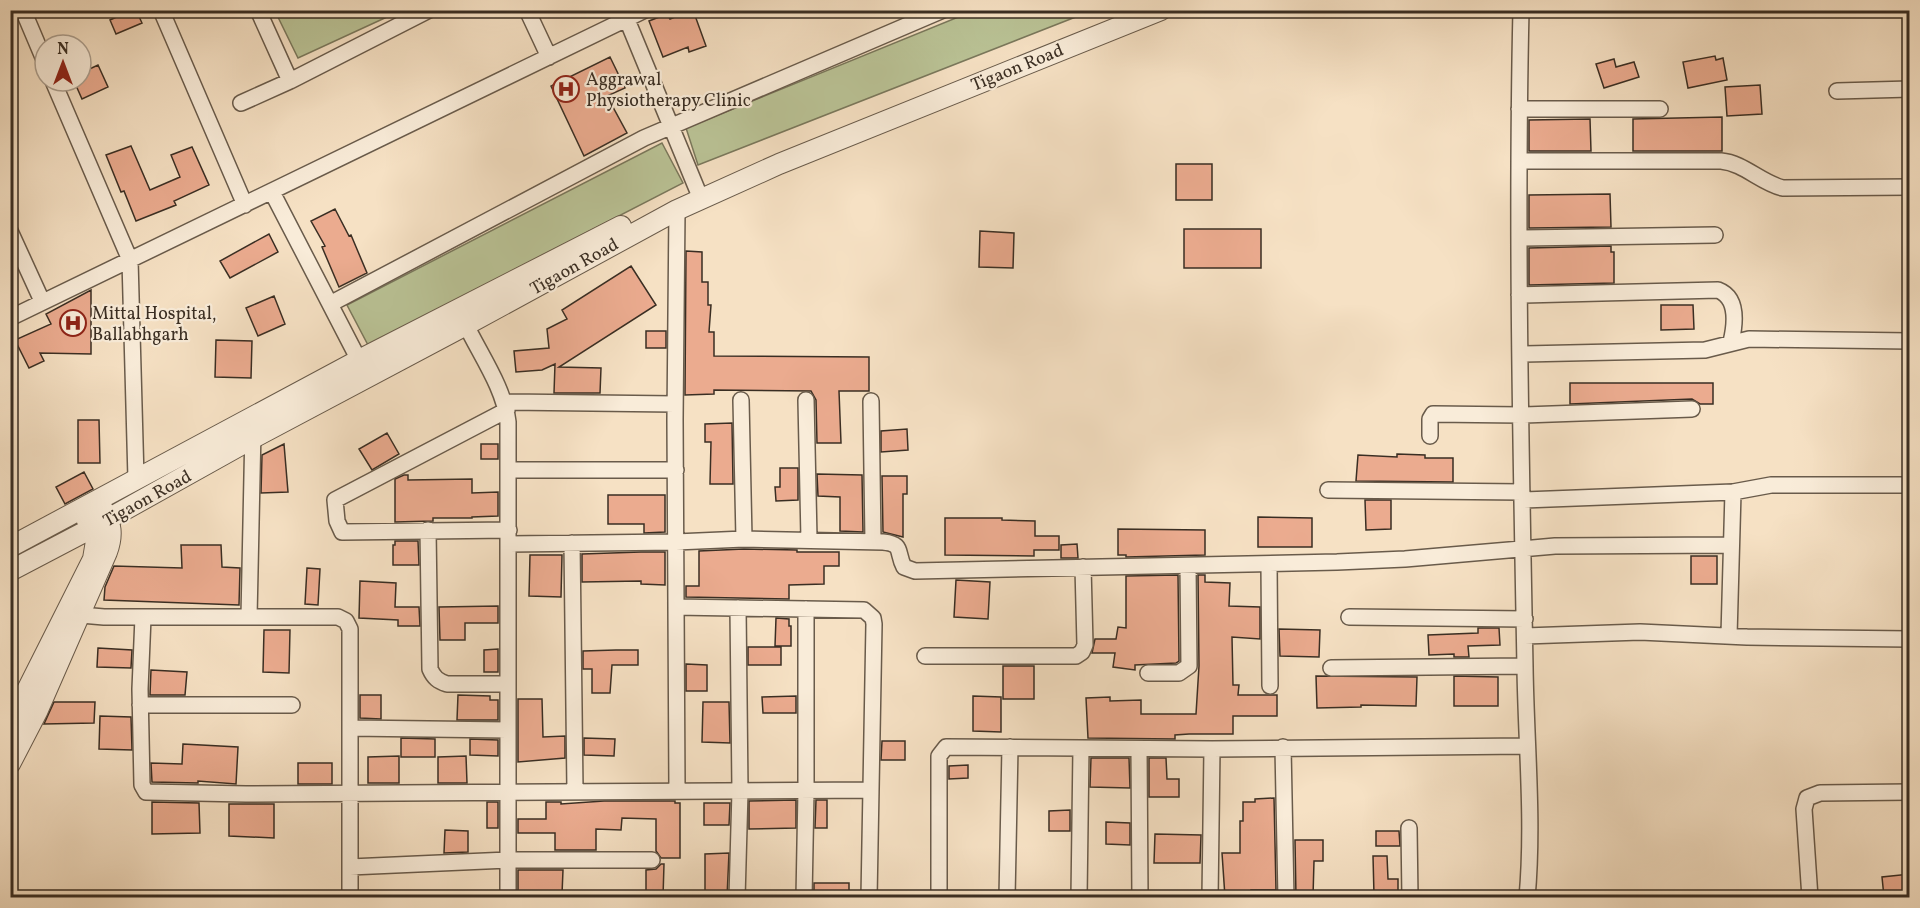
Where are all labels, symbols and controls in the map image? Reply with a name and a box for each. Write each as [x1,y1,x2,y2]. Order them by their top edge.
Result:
north arrow [33,33,93,93]
street label: Tigaon Road [968,38,1068,98]
text: N [57,39,69,61]
place label: Aggrawal Physiotherapy Clinic [586,68,751,114]
hospital icon: Aggrawal Physiotherapy Clinic [551,74,581,104]
street label: Tigaon Road [526,233,624,302]
place label: Mittal Hospital, Ballabhgarh [92,302,216,348]
hospital icon: Mittal Hospital, Ballabhgarh [58,308,88,338]
street label: Tigaon Road [99,465,197,534]

